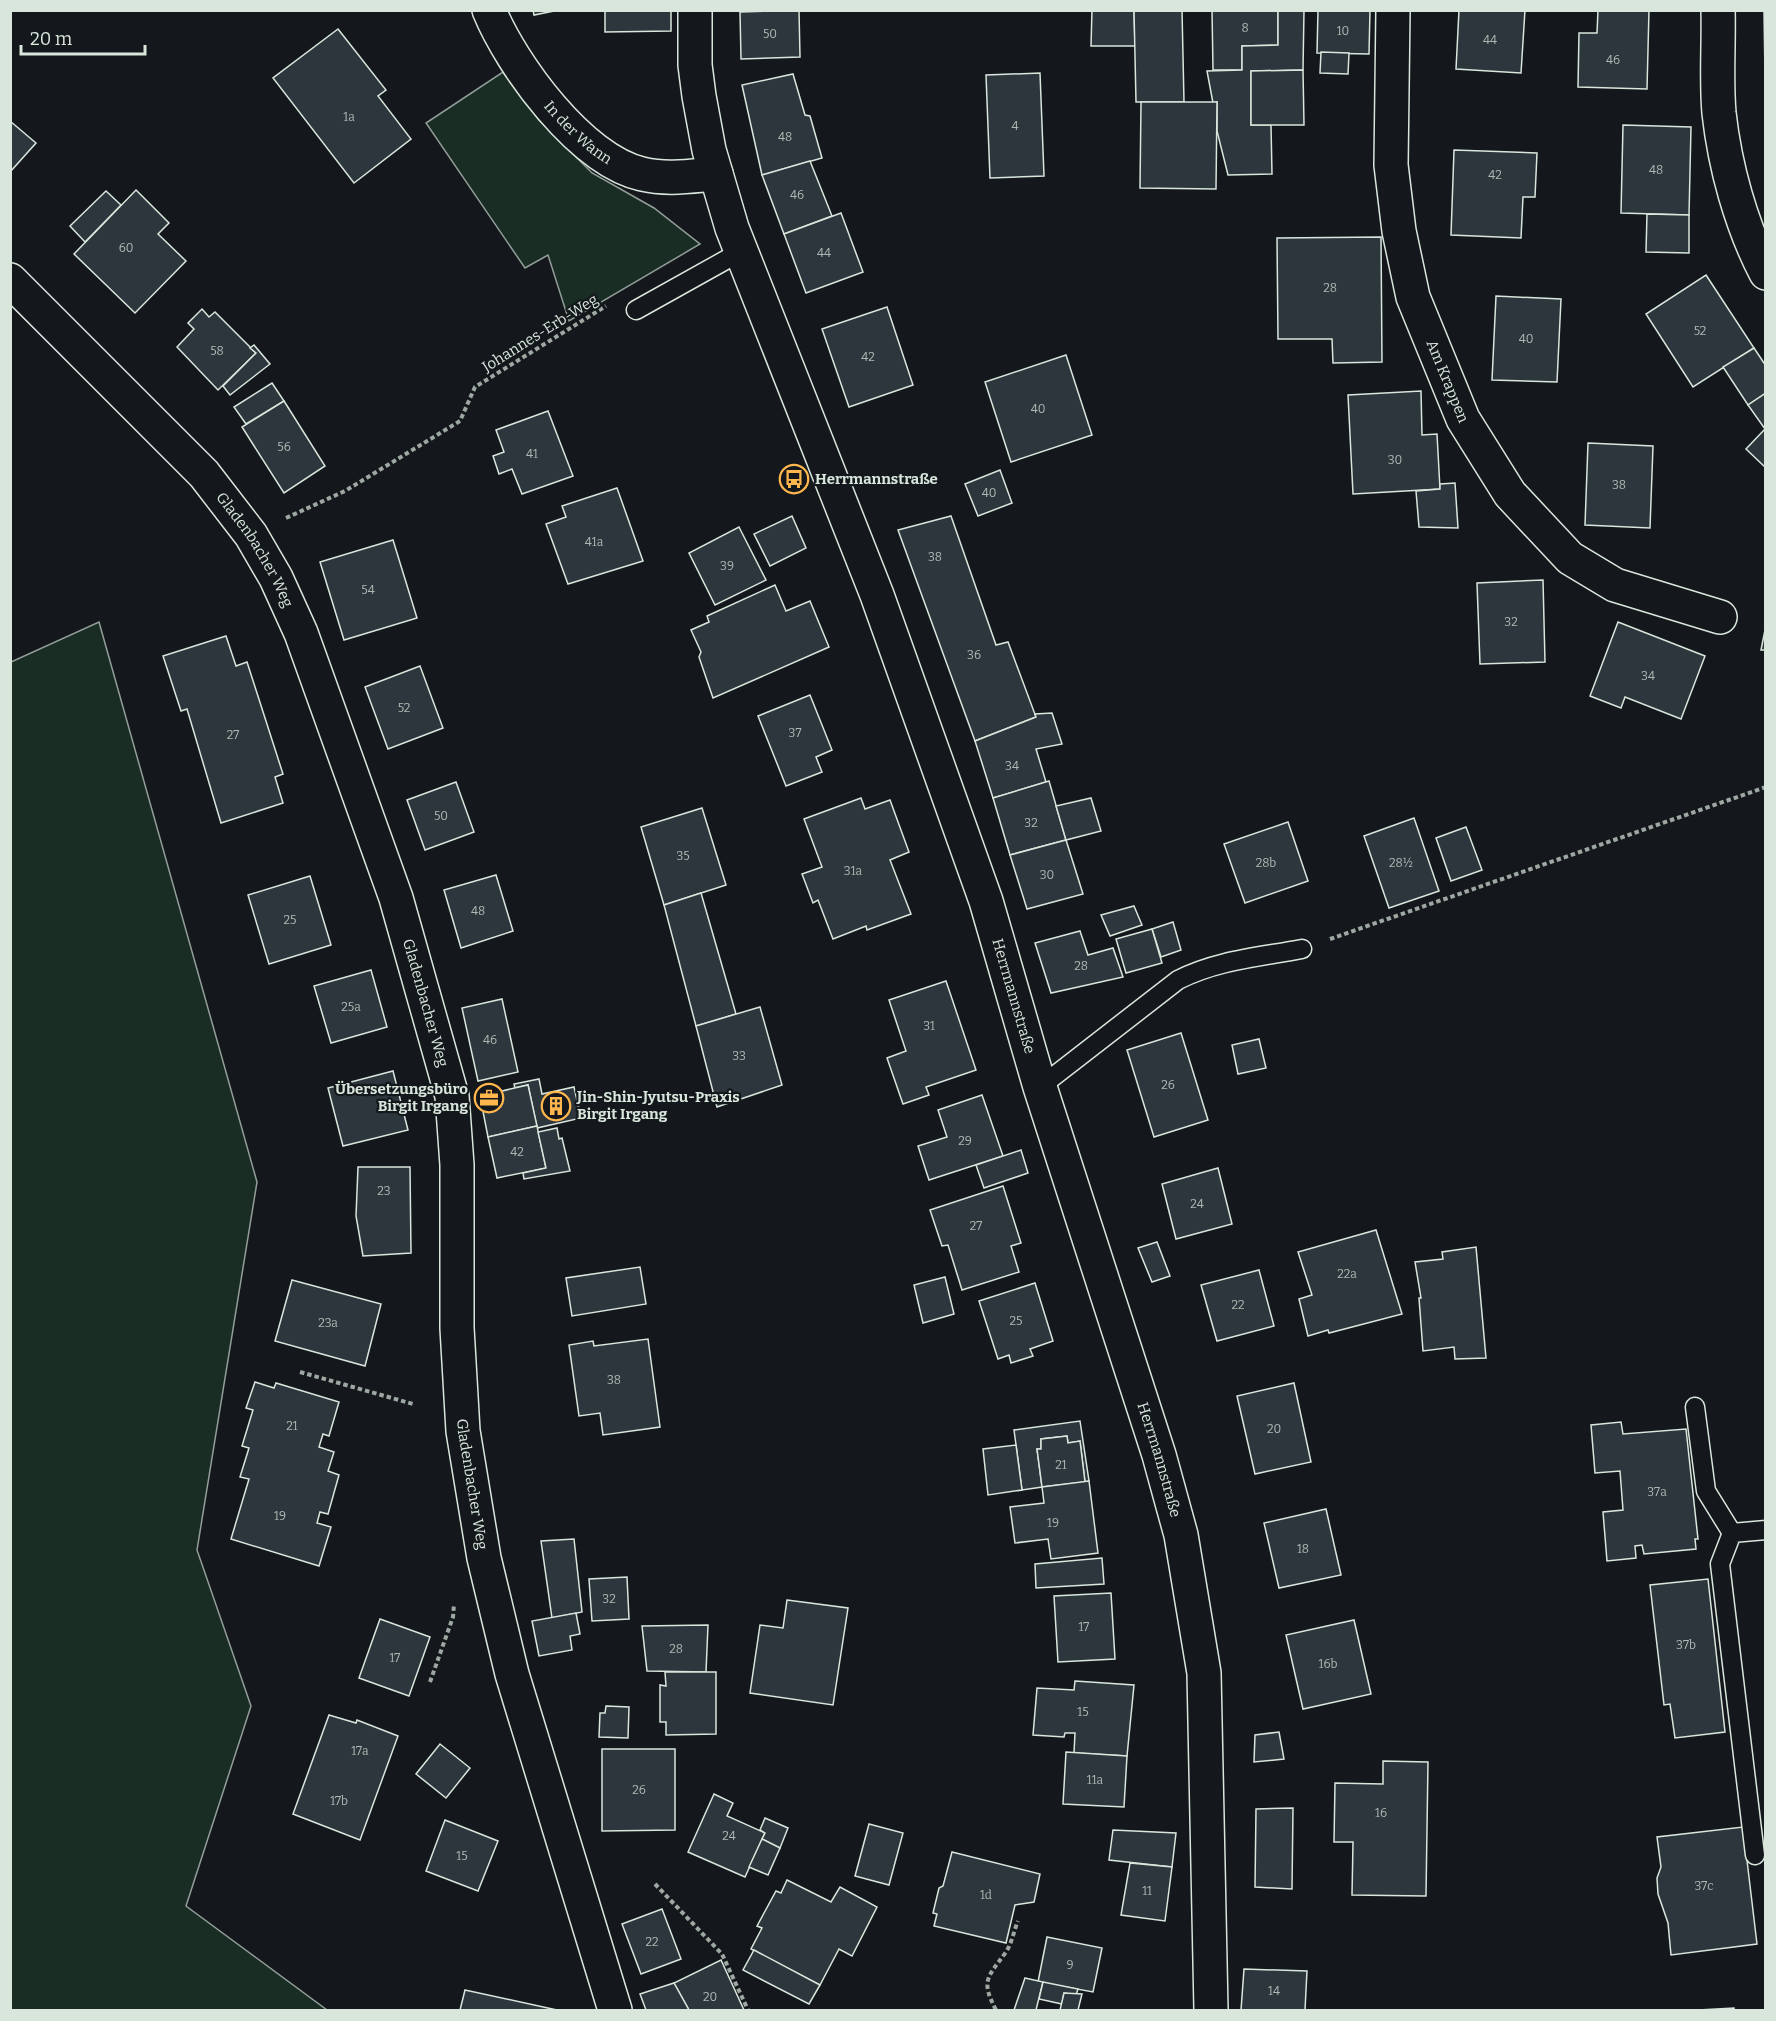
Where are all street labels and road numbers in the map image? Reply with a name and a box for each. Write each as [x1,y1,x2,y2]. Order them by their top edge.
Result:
street label: In der Wann [540,97,616,168]
street label: Johannes-Erb-Weg [478,290,601,376]
street label: Am Krappen [1422,337,1473,426]
street label: Gladenbacher Weg [212,489,297,610]
street label: Herrmannstraße [988,936,1039,1056]
street label: Gladenbacher Weg [399,937,452,1069]
street label: Herrmannstraße [1134,1400,1185,1519]
street label: Gladenbacher Weg [453,1418,491,1551]

